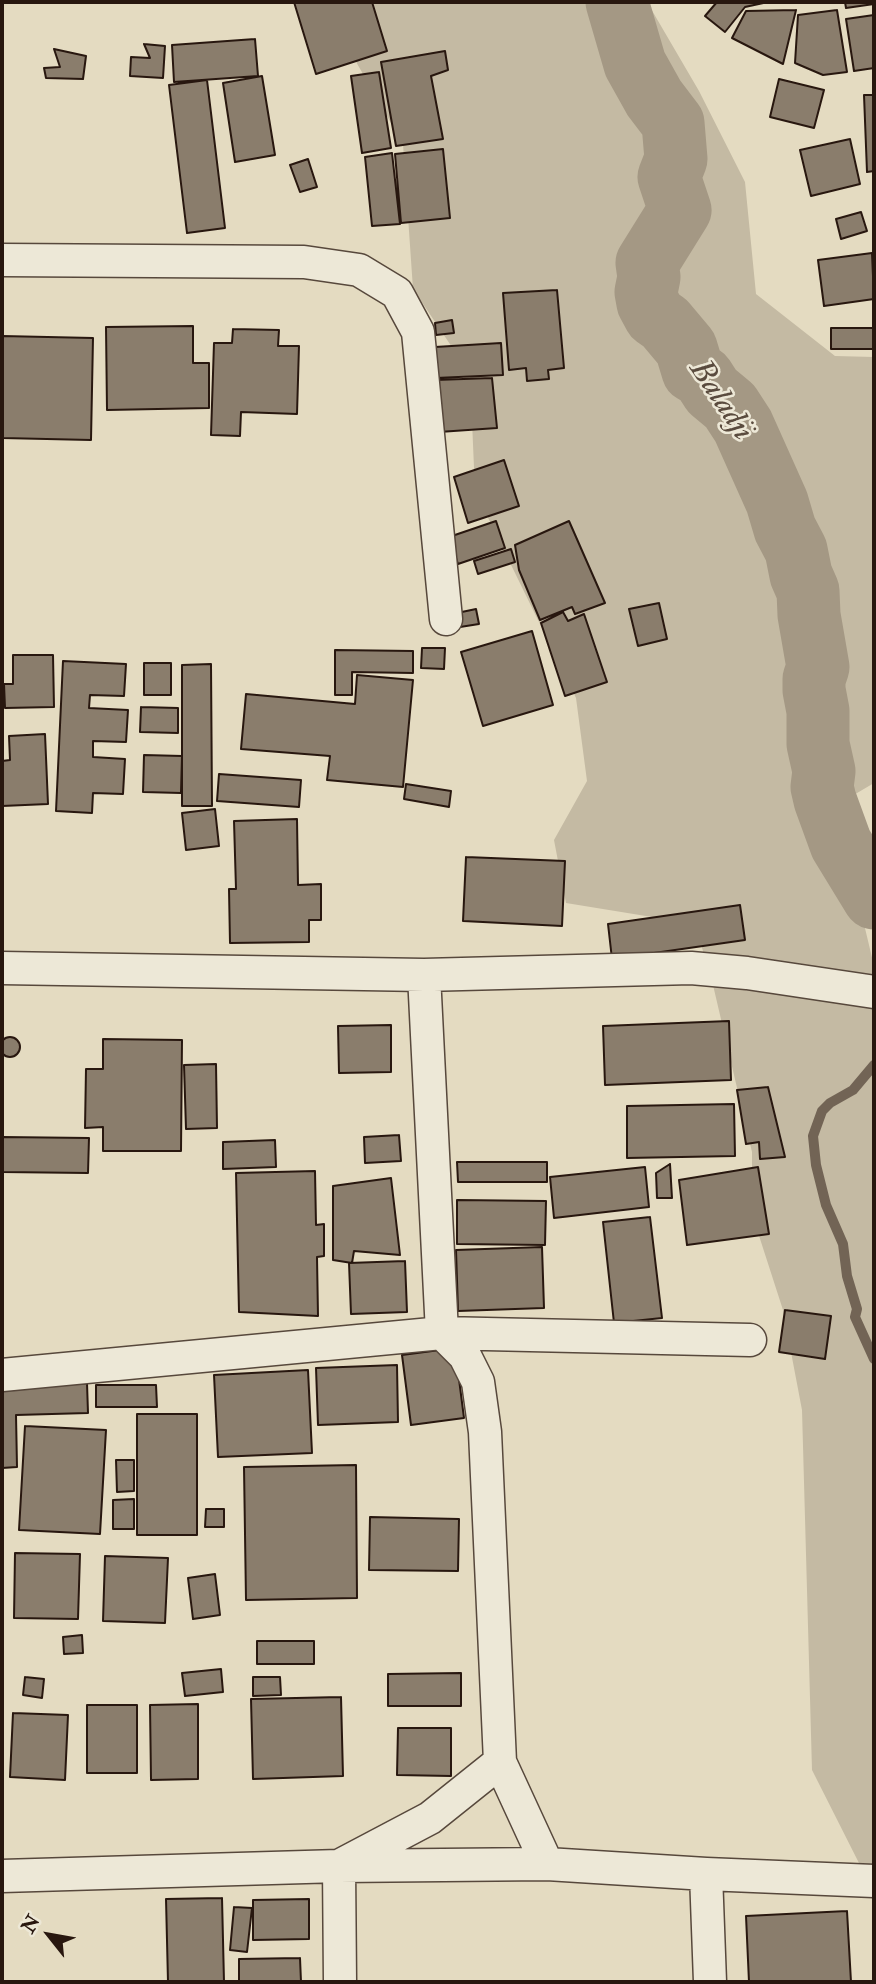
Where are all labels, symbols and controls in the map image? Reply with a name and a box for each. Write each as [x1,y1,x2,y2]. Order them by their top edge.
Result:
water label: Baladji [679,354,761,448]
north arrow [14,1900,84,1970]
text: N [16,1911,46,1938]

